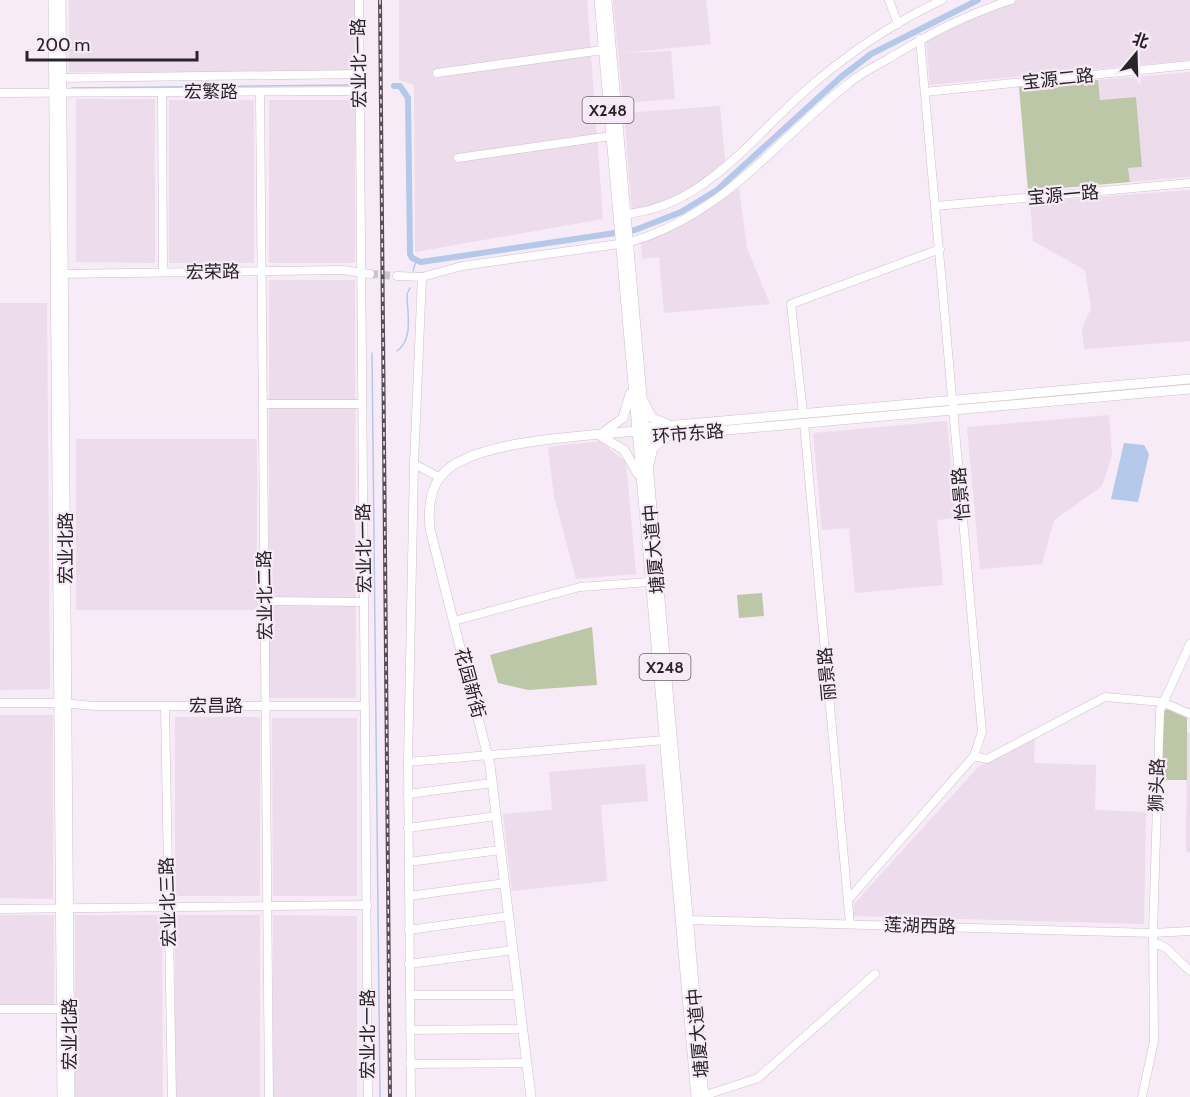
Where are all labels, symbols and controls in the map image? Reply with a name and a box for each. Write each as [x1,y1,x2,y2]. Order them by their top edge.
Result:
street label: 宏业北一路 [347,18,371,108]
scale bar [27,24,196,62]
north arrow [1106,24,1166,84]
text: 北 [1130,29,1151,52]
text: 200 m [36,34,90,56]
street label: 宝源二路 [1021,64,1095,94]
street label: 宏繁路 [184,81,238,103]
road number: X248 [582,97,634,123]
street label: 宝源一路 [1026,181,1100,209]
street label: 宏荣路 [186,261,240,283]
street label: 环市东路 [651,420,725,448]
street label: 怡景路 [948,466,974,522]
street label: 宏业北一路 [352,503,376,593]
street label: 塘厦大道中 [639,503,669,595]
street label: 宏业北路 [55,512,77,584]
street label: 宏业北二路 [253,550,277,640]
street label: 花园新街 [450,645,490,721]
street label: 丽景路 [814,646,840,702]
road number: X248 [640,654,690,680]
street label: 宏昌路 [189,695,243,717]
street label: 狮头路 [1145,758,1169,812]
street label: 宏业北三路 [155,857,181,947]
street label: 莲湖西路 [884,914,956,938]
street label: 塘厦大道中 [683,987,713,1079]
street label: 宏业北一路 [357,989,379,1079]
street label: 宏业北路 [59,998,81,1070]

